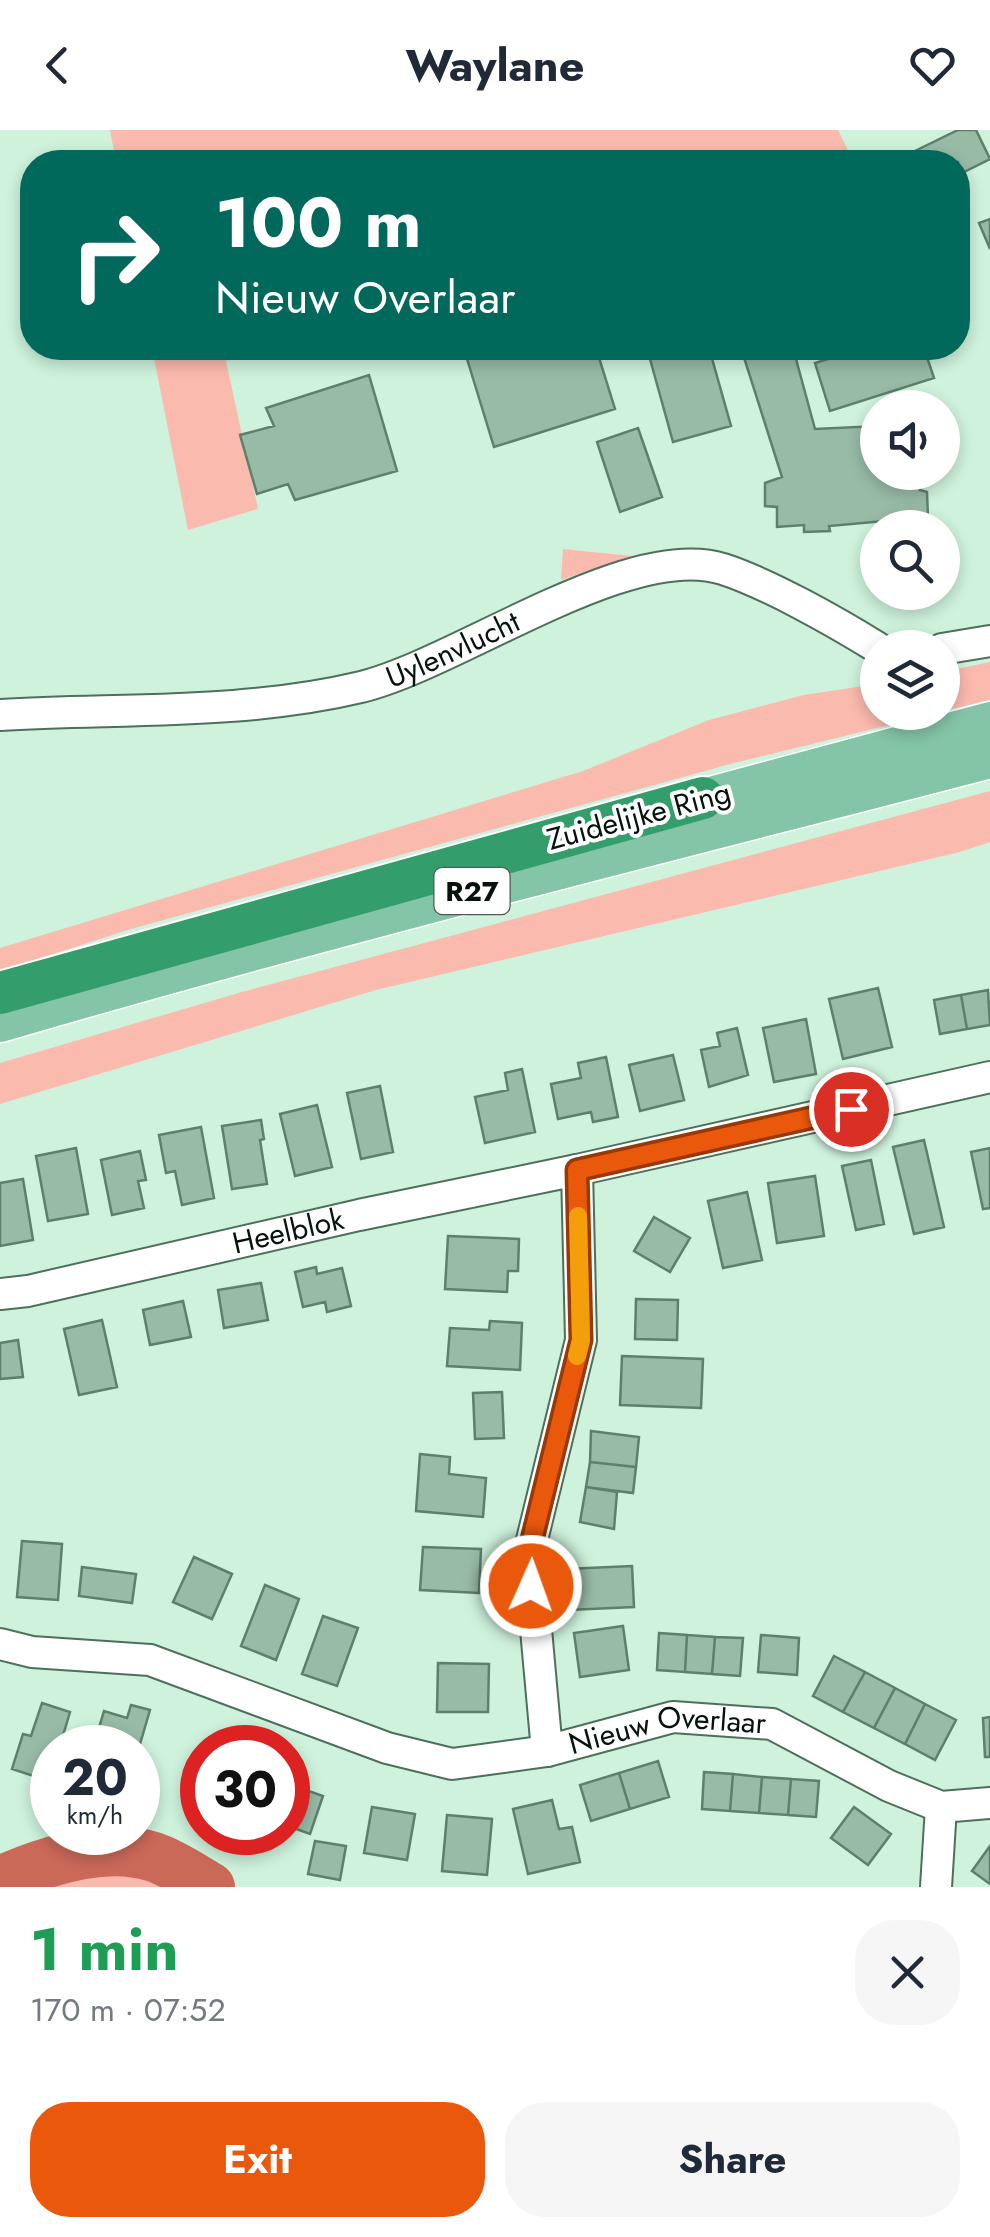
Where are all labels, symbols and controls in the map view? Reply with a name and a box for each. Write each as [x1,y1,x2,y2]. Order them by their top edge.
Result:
text: Waylane [406,33,584,98]
icon: back [30,38,85,93]
icon: heart [905,38,960,93]
text: 100 m [215,172,422,273]
icon: right [50,190,180,320]
text: Nieuw Overlaar [215,265,516,330]
map controls [860,390,960,730]
button: sound [860,390,960,490]
button: search [860,510,960,610]
street label: Uylenvlucht [380,600,527,699]
button: layers [860,630,960,730]
street label: Zuidelijke Ring [542,770,735,861]
road number: R27 [434,868,510,914]
pin [809,1067,894,1152]
icon: arrive [824,1082,879,1137]
street label: Heelblok [228,1197,349,1264]
position arrow [479,1534,583,1638]
street label: Nieuw Overlaar [564,1694,768,1765]
speed limit sign: 30 [180,1725,310,1855]
text: 20 [62,1741,128,1814]
text: km/h [67,1797,123,1833]
text: 1 min [30,1906,179,1993]
button: close [855,1920,960,2025]
text: 170 m · 07:52 [30,1987,226,2033]
button: Exit [30,2102,485,2217]
button: Share [505,2102,960,2217]

